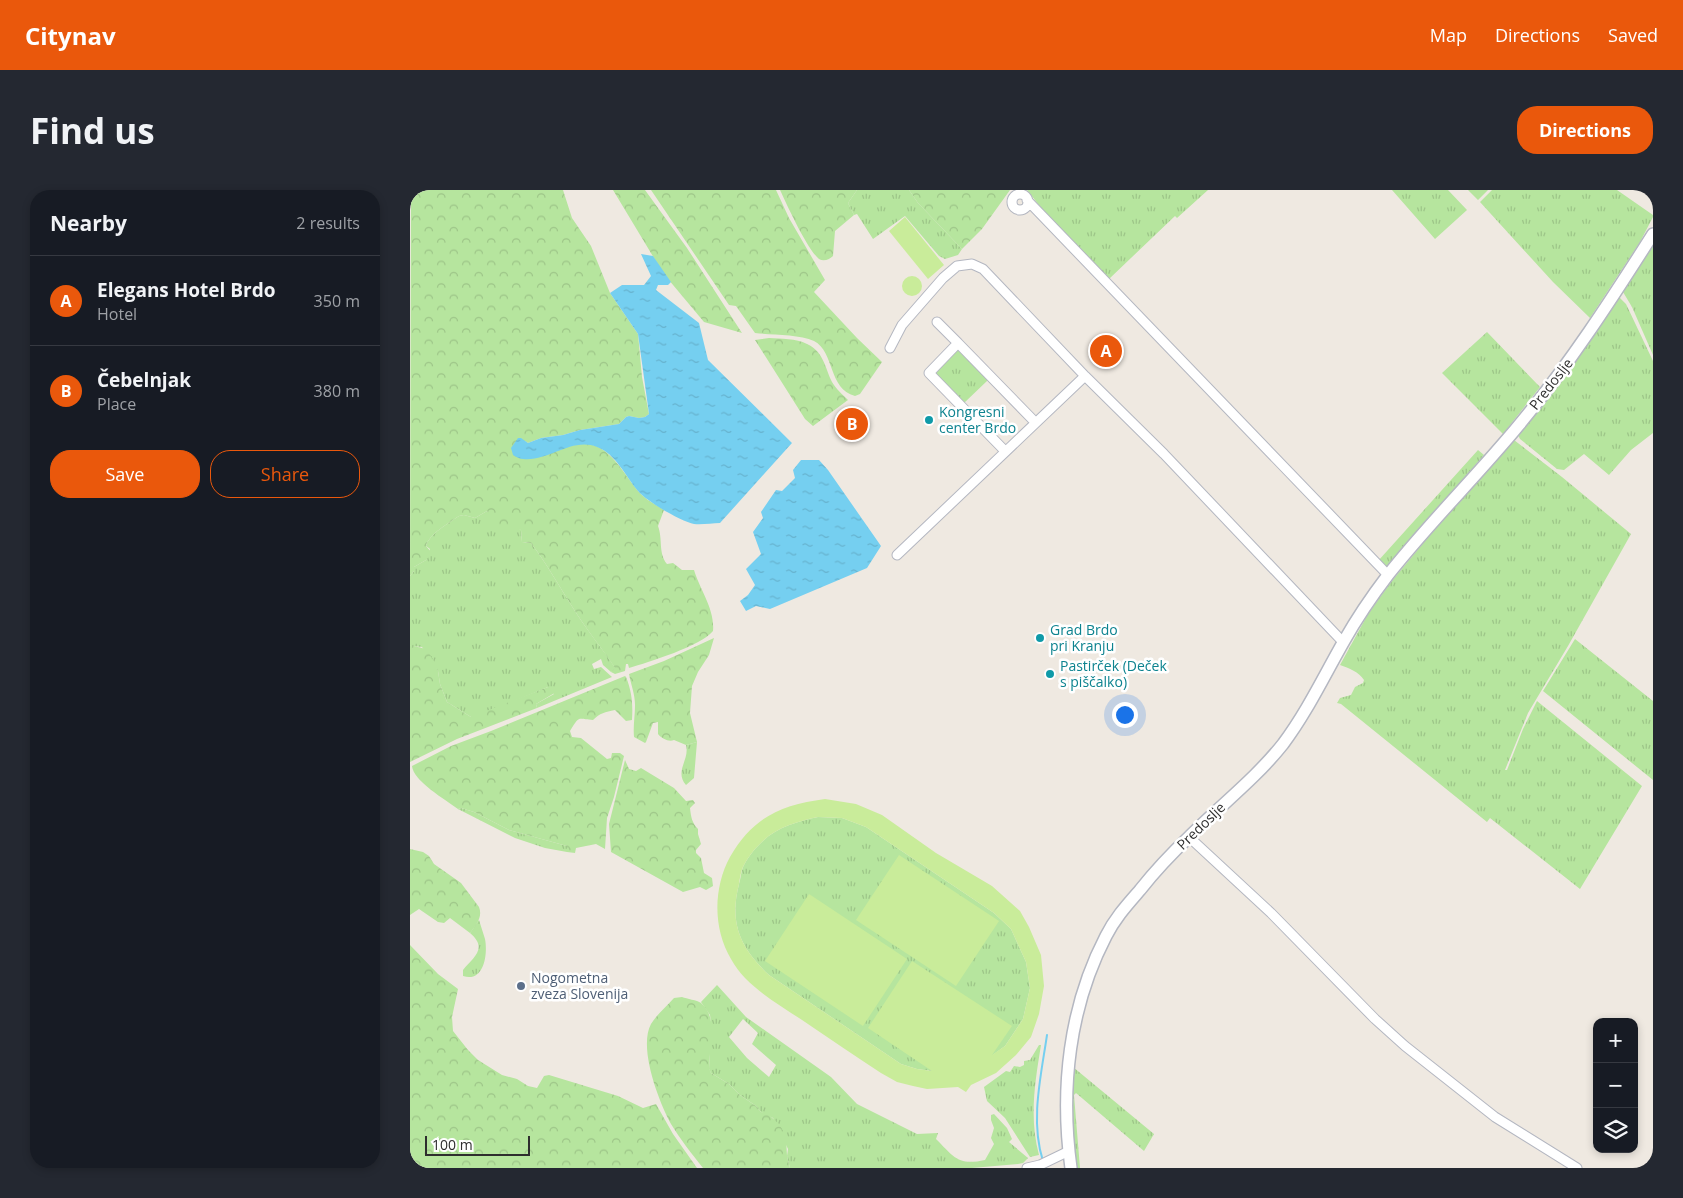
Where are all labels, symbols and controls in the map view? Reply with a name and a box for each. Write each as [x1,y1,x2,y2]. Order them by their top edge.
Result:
text: Citynav [25,19,116,52]
text: Map [1430,23,1467,47]
text: Directions [1495,23,1580,47]
text: Saved [1608,23,1658,47]
button: Directions [1517,106,1653,154]
text: Find us [30,107,155,154]
text: Nearby [50,209,127,237]
text: 2 results [296,212,360,234]
text: Elegans Hotel Brdo [97,277,275,303]
text: A [60,290,72,312]
text: 350 m [314,290,360,312]
text: Hotel [97,303,137,325]
pin: A [1090,332,1122,370]
street label: Predoslje [1524,354,1577,413]
text: Čebelnjak [97,367,191,393]
text: B [61,380,71,402]
text: 380 m [314,380,360,402]
text: Place [97,393,136,415]
place label: Kongresni center Brdo [939,402,1016,437]
pin: B [836,405,868,443]
marker: Kongresni center Brdo [923,414,935,426]
button: Save [50,450,200,498]
button: Share [210,450,360,498]
place label: Grad Brdo pri Kranju [1050,620,1118,655]
marker: Grad Brdo pri Kranju [1034,632,1046,644]
place label: Pastirček (Deček s piščalko) [1060,656,1167,691]
marker: Pastirček (Deček s piščalko) [1044,668,1056,680]
your location [1112,702,1138,728]
street label: Predoslje [1172,798,1229,854]
place label: Nogometna zveza Slovenija [531,968,628,1003]
marker: Nogometna zveza Slovenija [515,980,527,992]
map controls [1593,1018,1638,1153]
button: + [1593,1018,1638,1063]
button: − [1593,1063,1638,1108]
button: layers [1593,1108,1638,1153]
scale bar [425,1133,530,1156]
text: 100 m [432,1135,473,1154]

